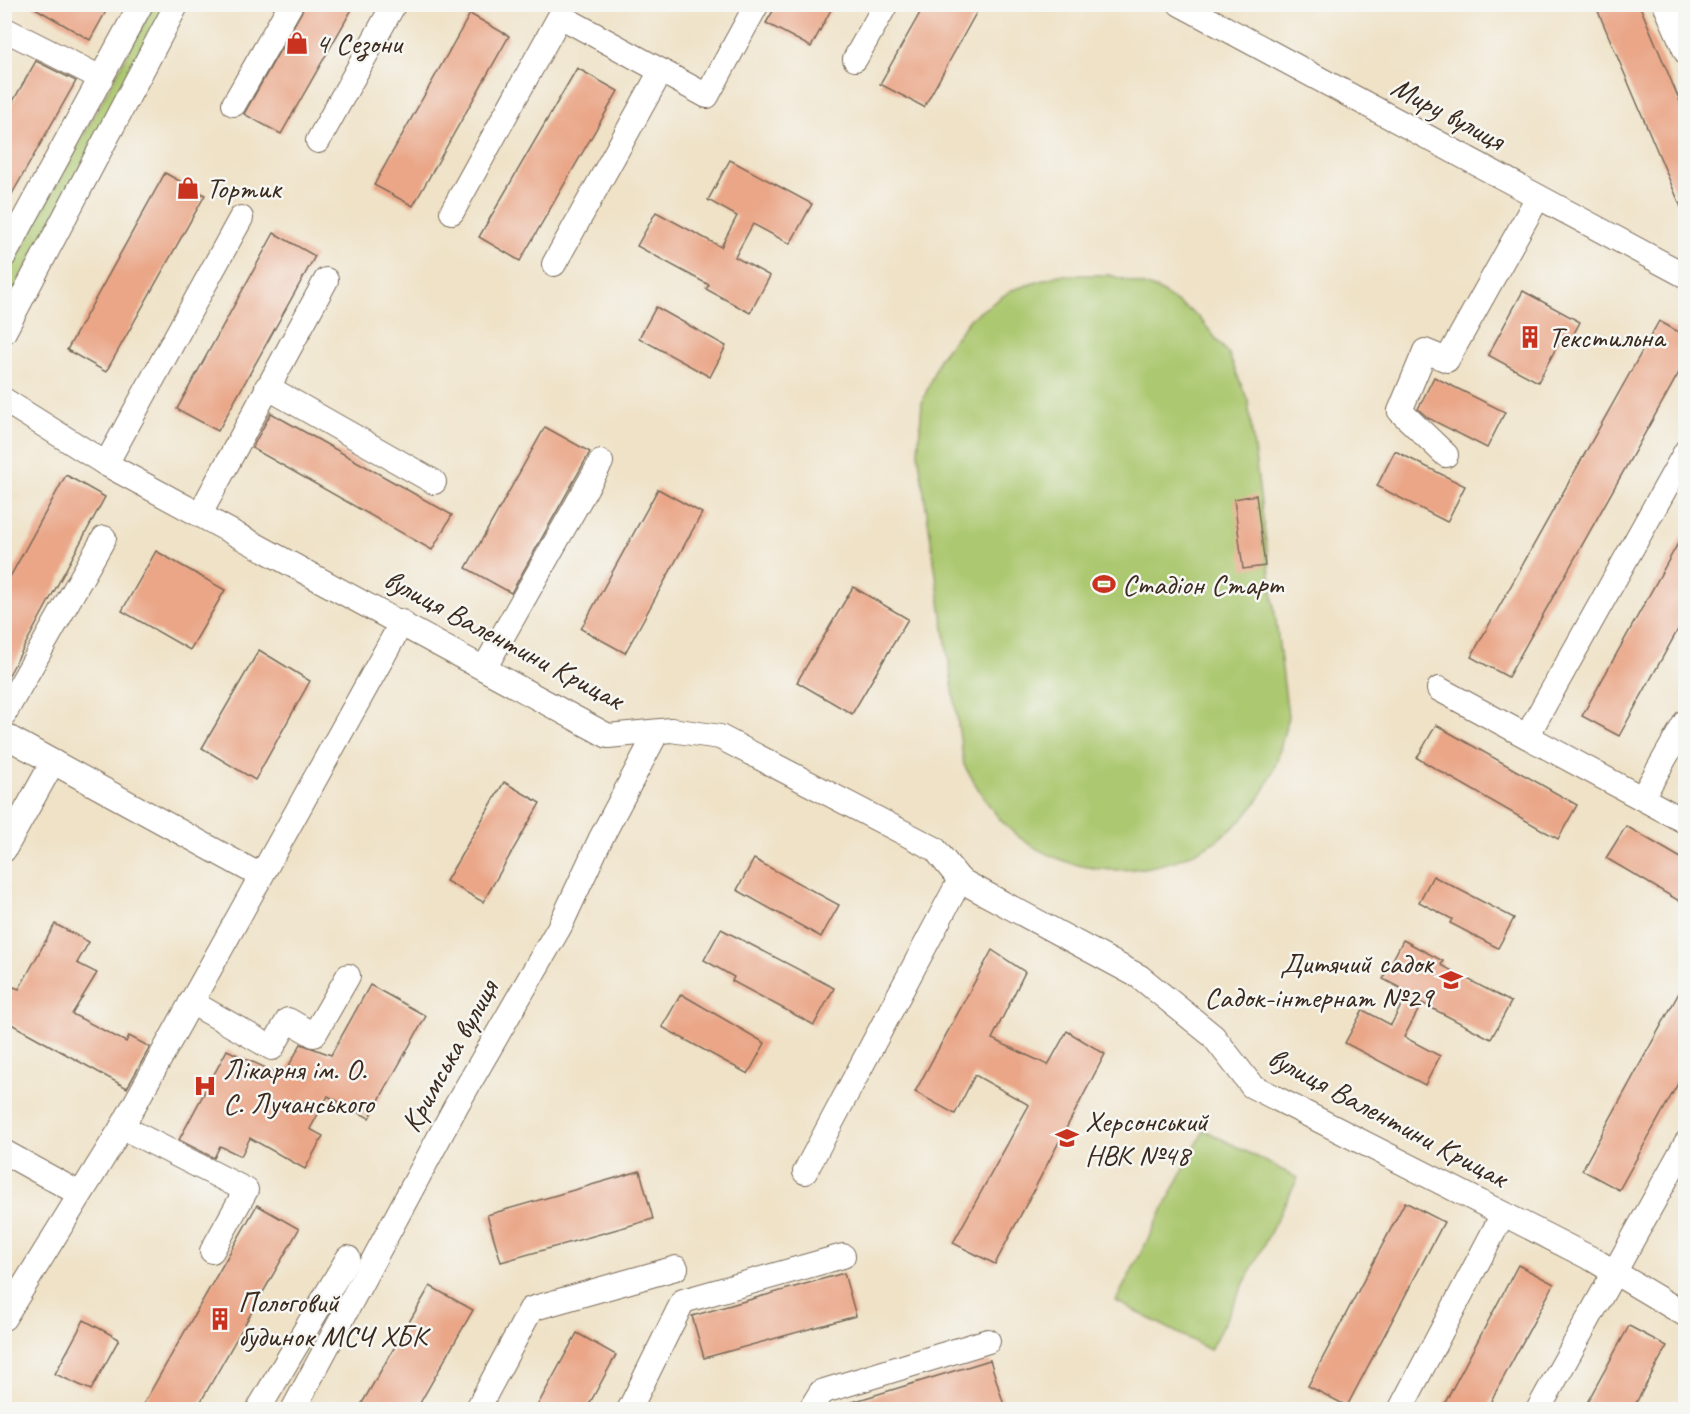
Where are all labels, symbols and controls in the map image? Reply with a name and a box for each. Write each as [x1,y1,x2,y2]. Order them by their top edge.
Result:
place label: 4 Сезони [315,24,404,62]
shop icon: 4 Сезони [284,30,310,56]
street label: Миру вулиця [1385,67,1513,160]
place label: Тортик [206,169,283,207]
shop icon: Тортик [175,175,201,201]
place label: Текстильна [1548,318,1667,356]
building icon: Текстильна [1517,324,1543,350]
street label: вулиця Валентини Крицак [378,560,633,720]
place label: Стадіон Старт [1122,565,1285,603]
sports icon: Стадіон Старт [1091,571,1117,597]
place label: Дитячий садок Садок-інтернат №29 [1204,944,1435,1016]
school or university icon: Дитячий садок Садок-інтернат №29 [1438,967,1464,993]
street label: Кримська вулиця [392,971,508,1139]
street label: вулиця Валентини Крицак [1262,1038,1517,1198]
place label: Лікарня ім. О. С. Лучанського [223,1050,375,1122]
hospital icon: Лікарня ім. О. С. Лучанського [192,1073,218,1099]
place label: Херсонський НВК №48 [1085,1102,1209,1174]
school or university icon: Херсонський НВК №48 [1054,1125,1080,1151]
place label: Пологовий будинок МСЧ ХБК [238,1283,432,1355]
building icon: Пологовий будинок МСЧ ХБК [207,1306,233,1332]

